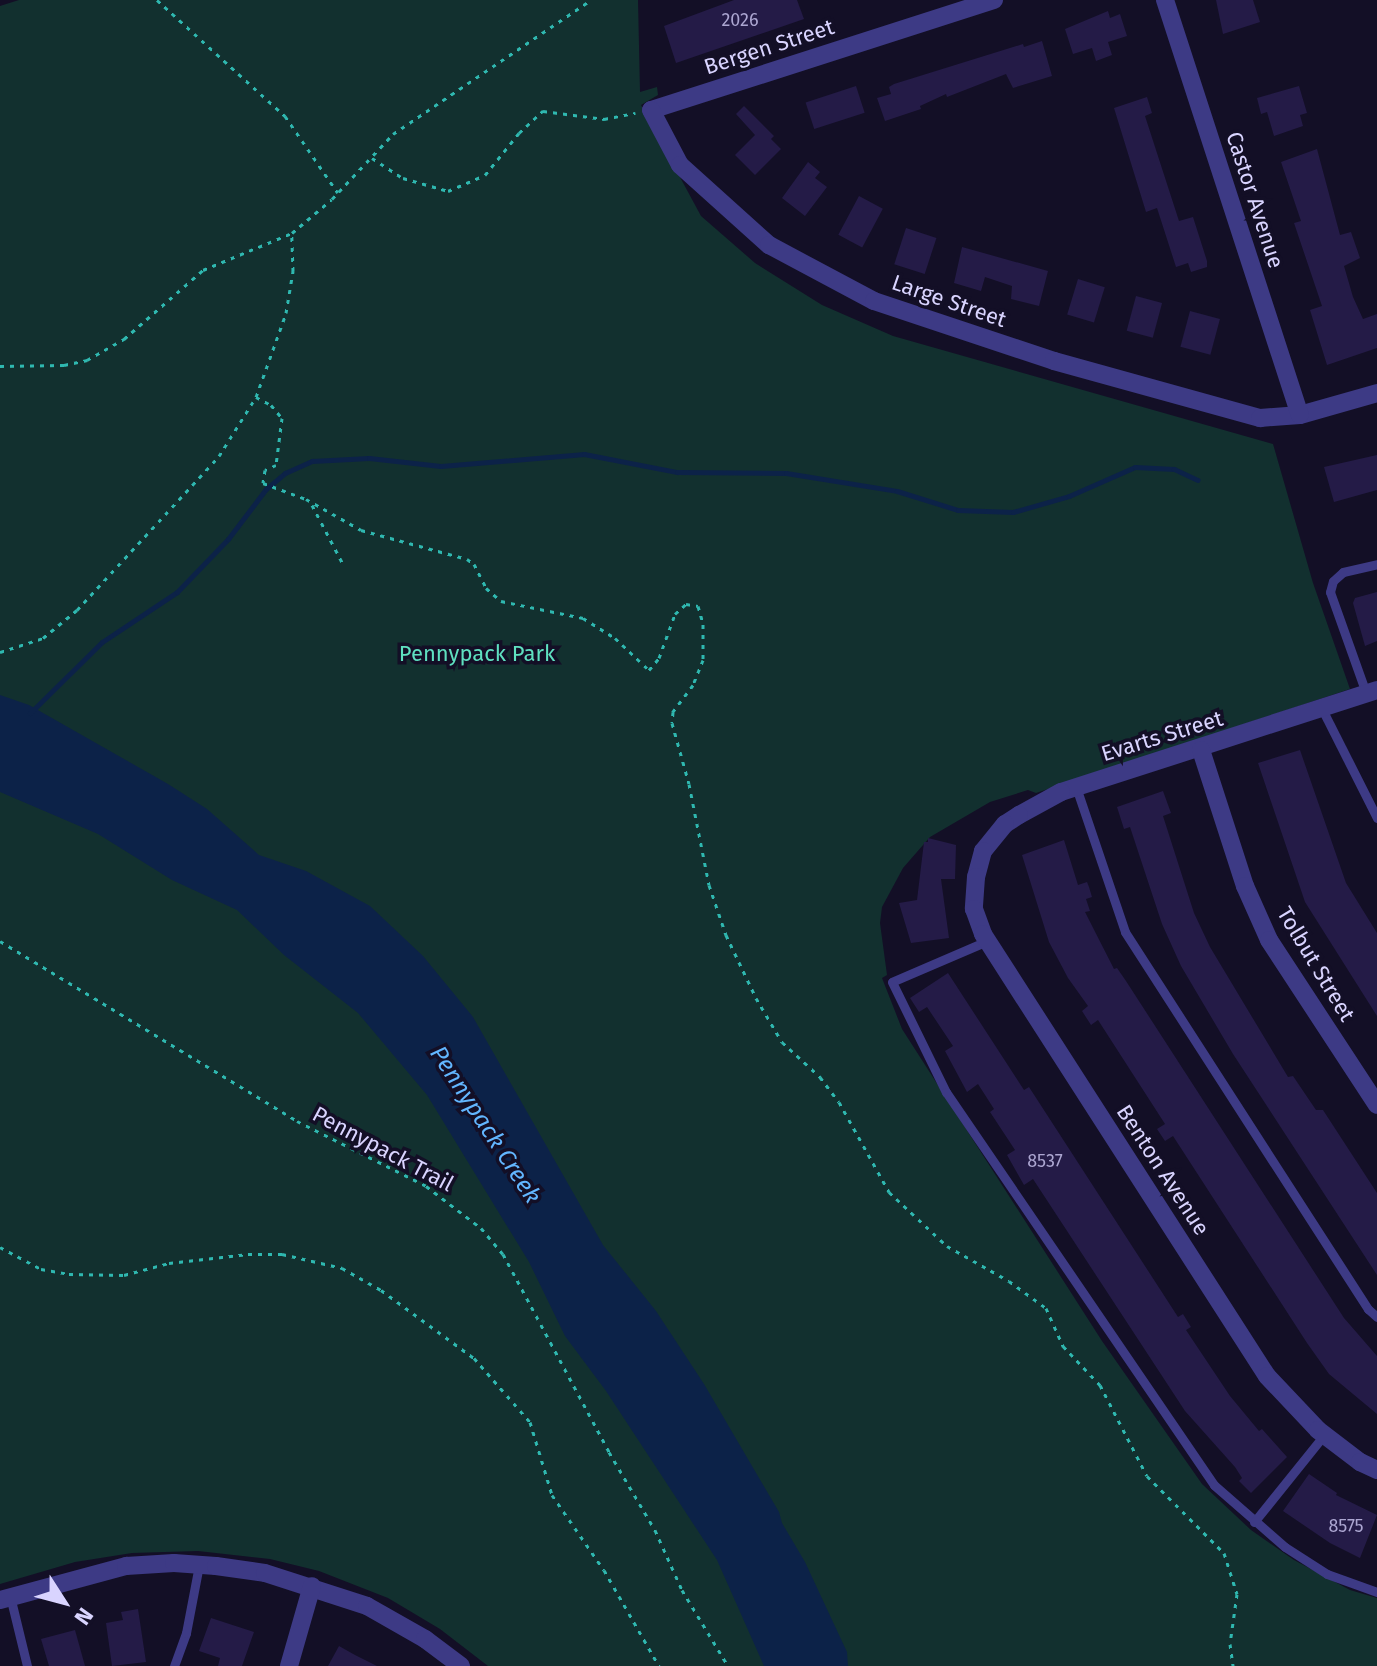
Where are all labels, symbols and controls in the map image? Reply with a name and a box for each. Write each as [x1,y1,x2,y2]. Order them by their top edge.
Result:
house number: 2026 [721,9,759,31]
street label: Bergen Street [701,14,837,80]
street label: Castor Avenue [1221,128,1289,272]
street label: Large Street [888,269,1010,333]
park label: Pennypack Park [399,641,555,667]
street label: Evarts Street [1098,705,1226,767]
street label: Tolbut Street [1272,902,1360,1026]
water label: Pennypack Creek [423,1041,547,1209]
street label: Benton Avenue [1111,1100,1215,1240]
street label: Pennypack Trail [308,1101,458,1197]
house number: 8537 [1027,1150,1063,1172]
house number: 8575 [1328,1515,1364,1537]
north arrow [24,1562,104,1642]
text: N [69,1603,99,1630]

